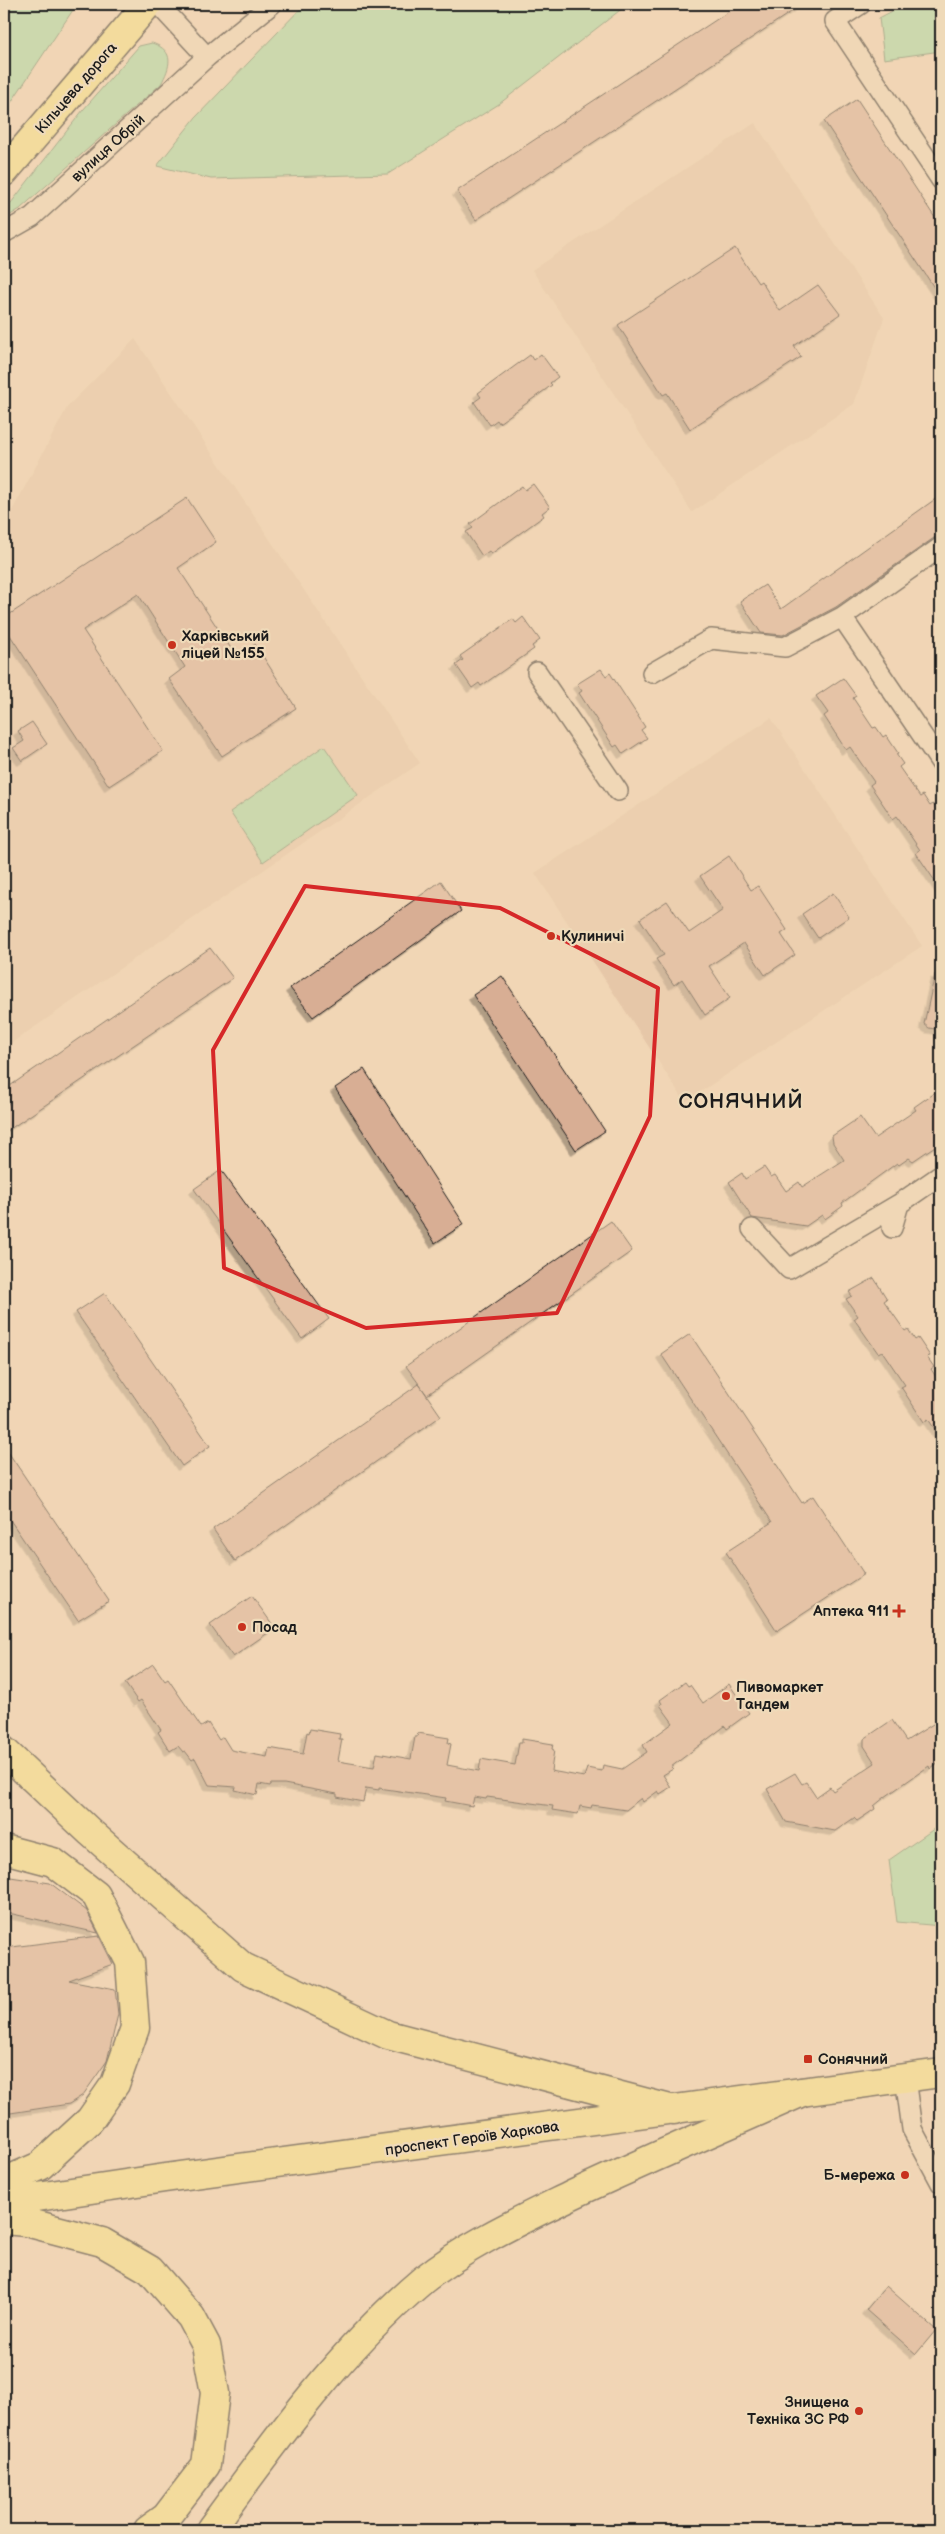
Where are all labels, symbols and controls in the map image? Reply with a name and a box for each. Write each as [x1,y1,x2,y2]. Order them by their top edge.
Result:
street label: Кільцева дорога [32,39,121,138]
street label: вулиця Обрій [68,110,149,186]
place label: Харківський ліцей №155 [181,627,269,663]
marker: Харківський ліцей №155 [166,639,178,651]
place label: Кулиничі [561,927,624,946]
marker: Кулиничі [545,930,557,942]
district label: СОНЯЧНИЙ [679,1088,803,1114]
place label: Аптека 911 [812,1602,889,1621]
marker: Аптека 911 [893,1605,905,1617]
place label: Посад [252,1618,297,1637]
marker: Посад [236,1621,248,1633]
place label: Пивомаркет Тандем [736,1678,824,1714]
marker: Пивомаркет Тандем [720,1690,732,1702]
place label: Сонячний [818,2050,888,2069]
marker: Сонячний [802,2053,814,2065]
street label: проспект Героїв Харкова [384,2117,560,2160]
place label: Б-мережа [824,2166,895,2185]
marker: Б-мережа [899,2169,911,2181]
place label: Знищена Техніка ЗС РФ [747,2393,850,2429]
marker: Знищена Техніка ЗС РФ [853,2405,865,2417]

